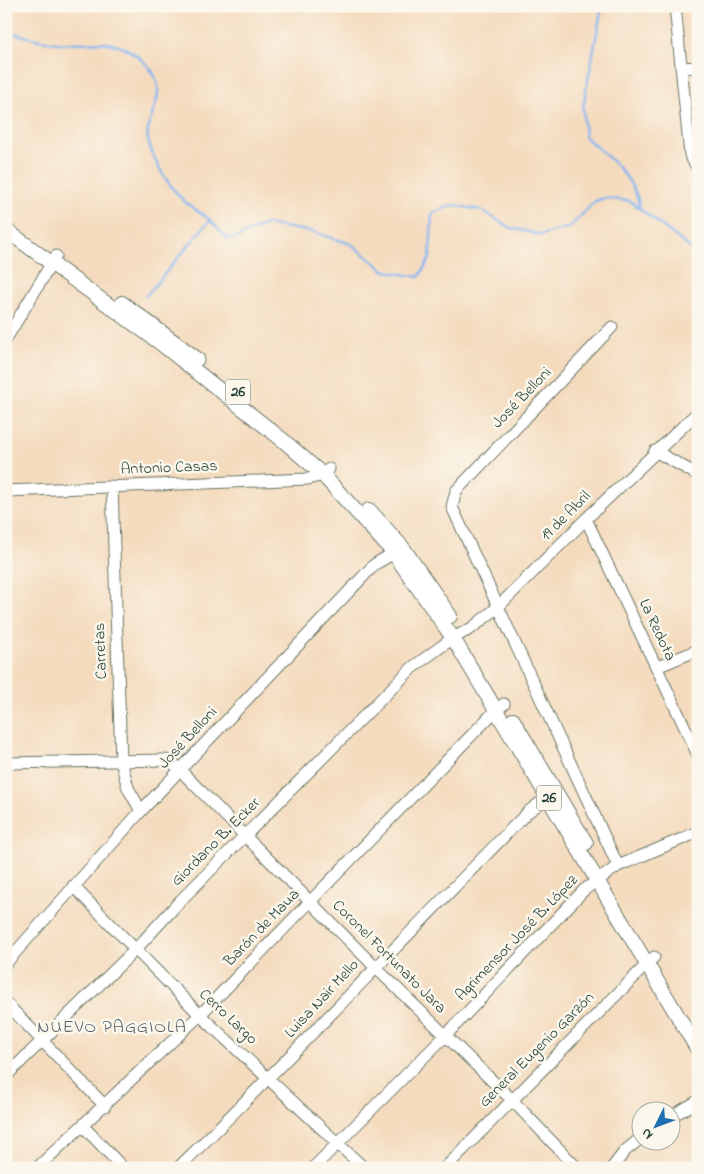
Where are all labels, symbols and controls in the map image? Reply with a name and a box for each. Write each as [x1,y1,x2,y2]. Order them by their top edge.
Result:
street label: José Belloni [486,362,558,434]
road number: 26 [226,380,250,404]
street label: Antonio Casas [120,454,218,482]
street label: 19 de Abril [535,485,597,547]
street label: La Redota [632,595,682,665]
street label: Carretas [88,622,114,680]
street label: José Belloni [153,701,223,775]
road number: 26 [536,786,562,810]
street label: Giordano B. Ecker [166,792,266,892]
street label: Agrimensor José B. López [450,869,584,1007]
street label: Barón de Maua [218,883,306,973]
street label: Coronel Fortunato Jara [326,894,452,1020]
street label: Luisa Nair Mello [279,954,365,1044]
street label: Cerro Largo [193,983,263,1051]
street label: General Eugenio Garzón [474,987,600,1113]
district label: NUEVO PAGGIOLA [37,1015,187,1041]
north arrow [632,1102,682,1152]
text: N [636,1123,658,1144]

